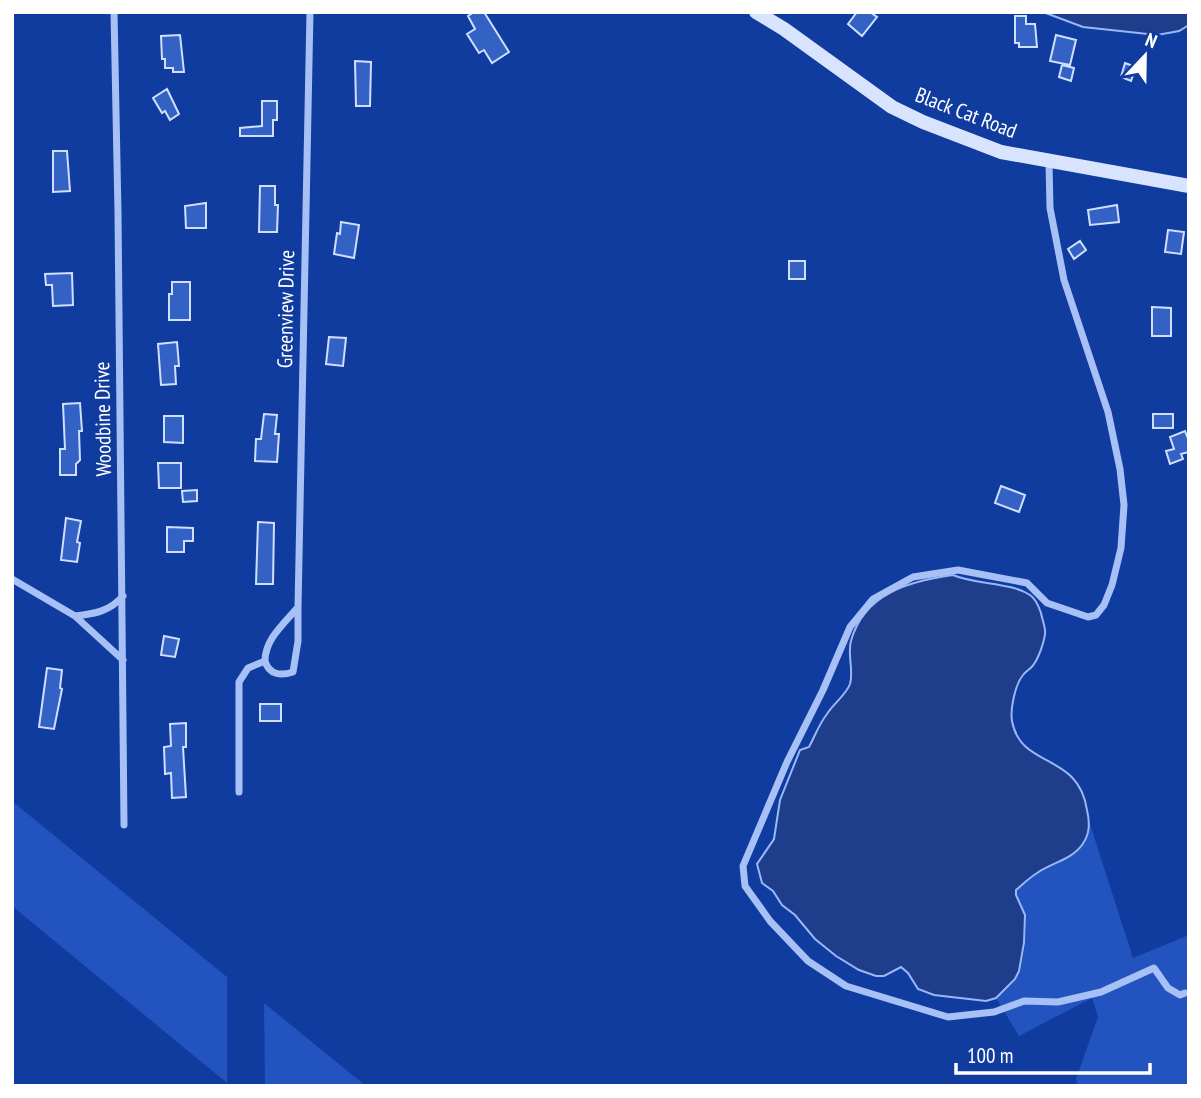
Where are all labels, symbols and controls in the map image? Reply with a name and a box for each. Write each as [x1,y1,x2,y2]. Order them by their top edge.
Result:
north arrow [1110,21,1180,91]
text: N [1142,27,1161,53]
street label: Black Cat Road [912,81,1021,144]
street label: Greenview Drive [271,250,300,368]
street label: Woodbine Drive [88,361,117,477]
scale bar [956,1032,1150,1076]
text: 100 m [967,1042,1013,1069]

